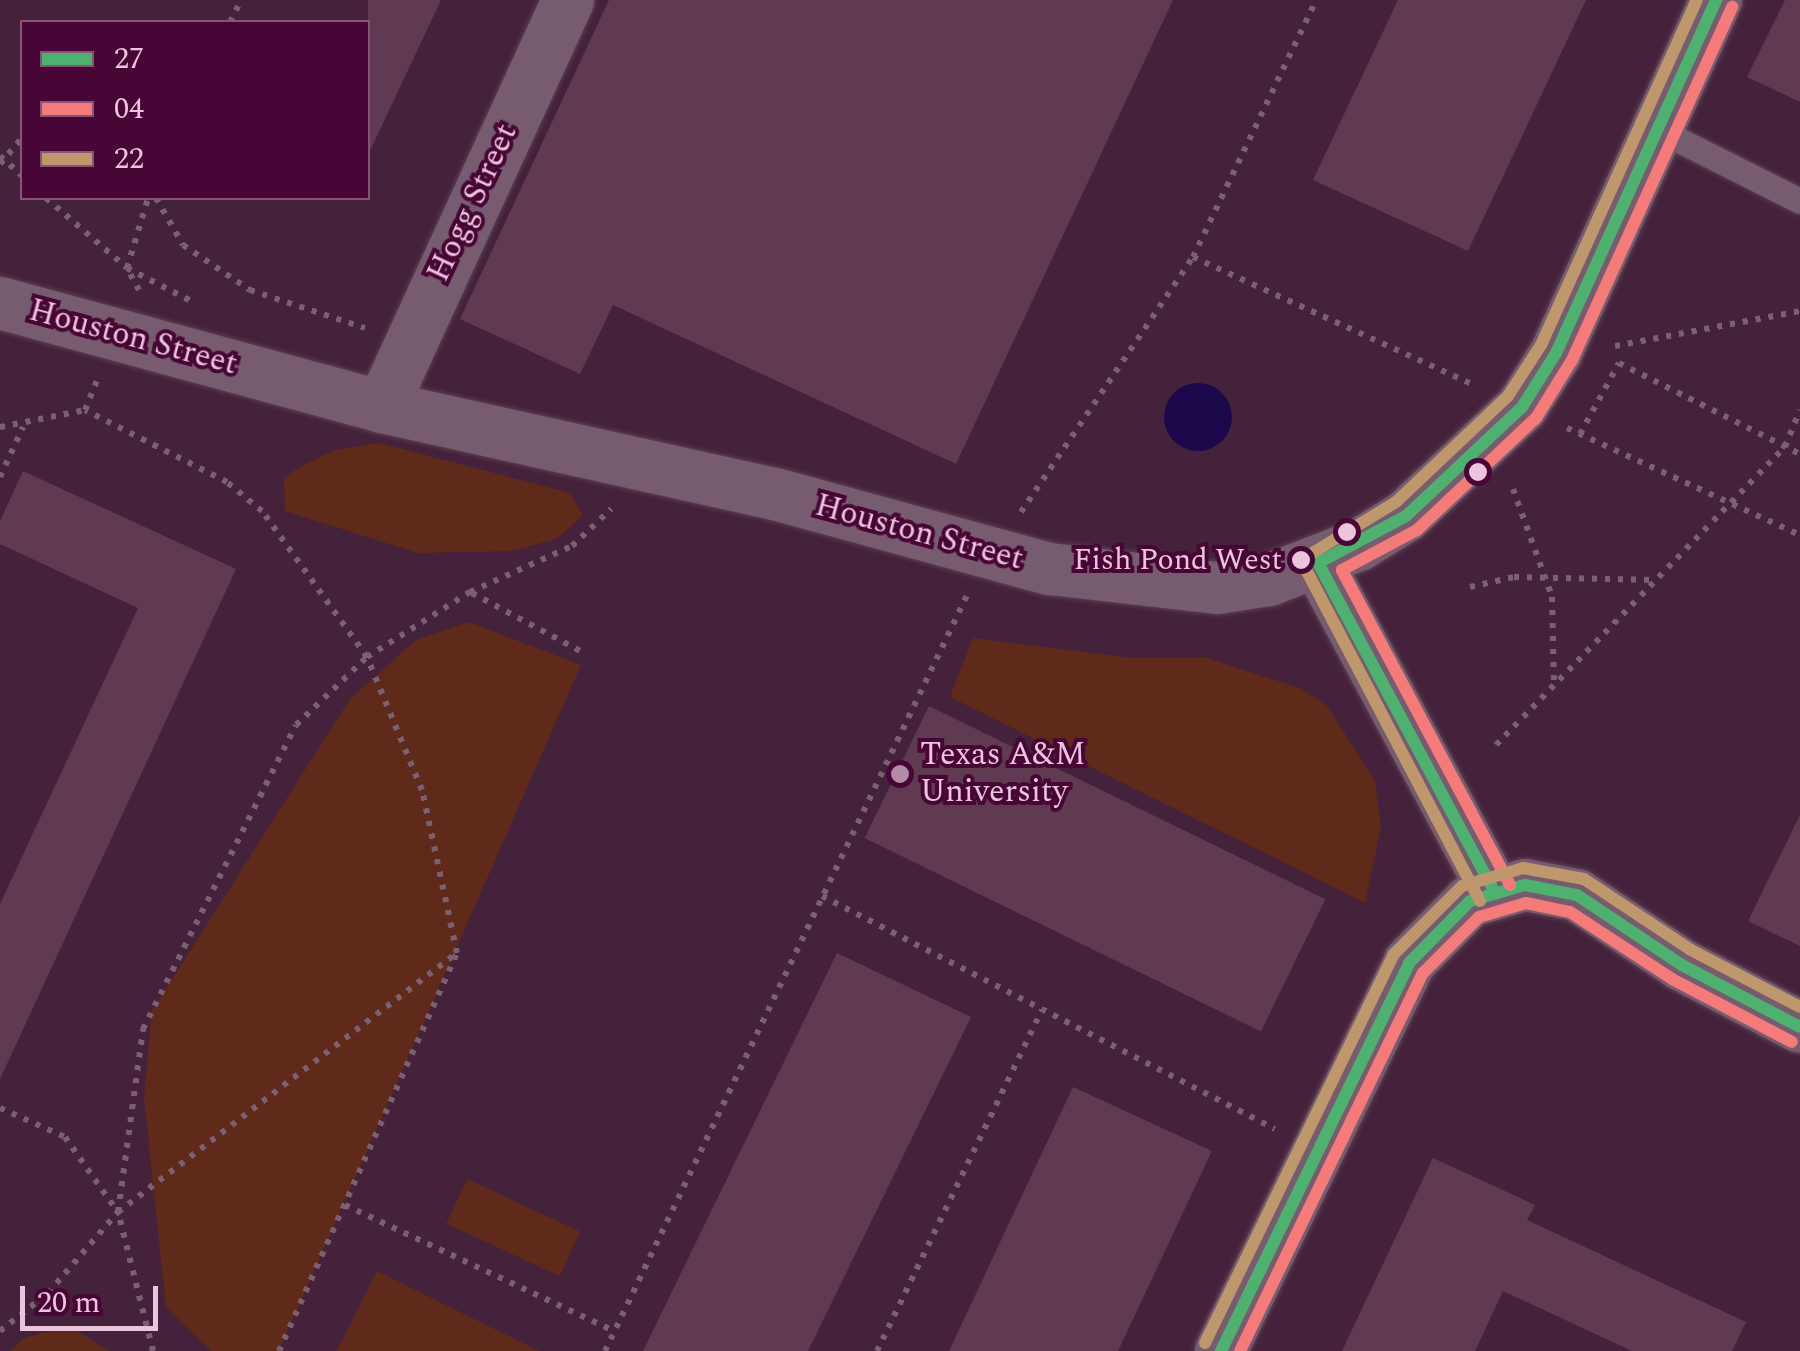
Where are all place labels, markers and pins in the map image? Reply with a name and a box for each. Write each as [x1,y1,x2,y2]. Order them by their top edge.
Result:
unlabelled marker [1468,462,1488,482]
unlabelled marker [1337,522,1357,542]
place label: Fish Pond West [1073,542,1282,578]
marker: Fish Pond West [1291,550,1311,570]
place label: Texas A&M University [920,737,1085,812]
marker: Texas A&M University [889,763,911,785]

